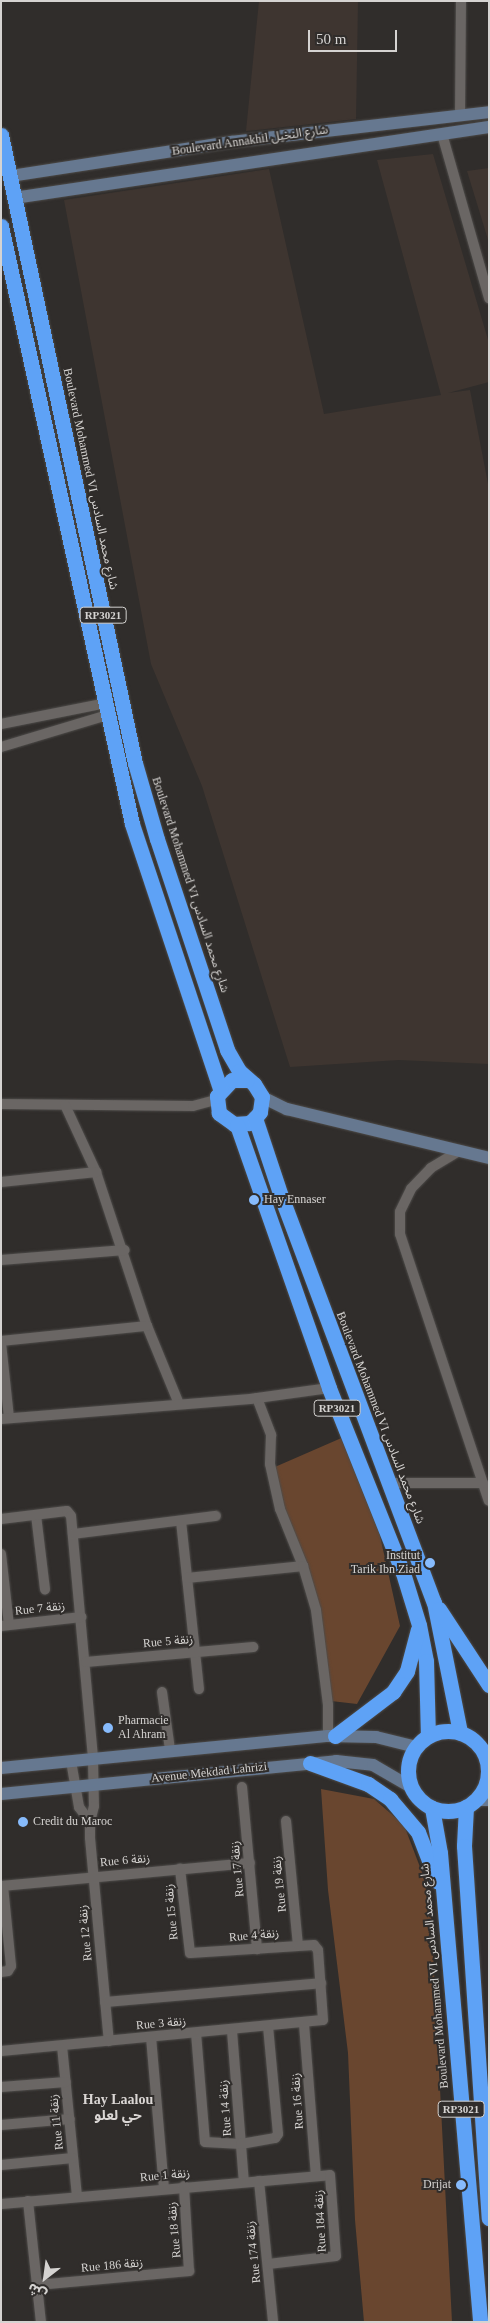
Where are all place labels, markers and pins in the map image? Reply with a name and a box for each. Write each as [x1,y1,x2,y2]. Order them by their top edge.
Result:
place label: Hay Ennaser [264,1193,326,1207]
marker: Hay Ennaser [248,1194,260,1206]
place label: Institut Tarik Ibn Ziad [351,1549,420,1577]
marker: Institut Tarik Ibn Ziad [424,1557,436,1569]
place label: Pharmacie Al Ahram [118,1714,169,1742]
marker: Pharmacie Al Ahram [102,1722,114,1734]
place label: Credit du Maroc [33,1815,112,1829]
marker: Credit du Maroc [17,1816,29,1828]
place label: Drijat [423,2178,451,2192]
marker: Drijat [455,2179,467,2191]

